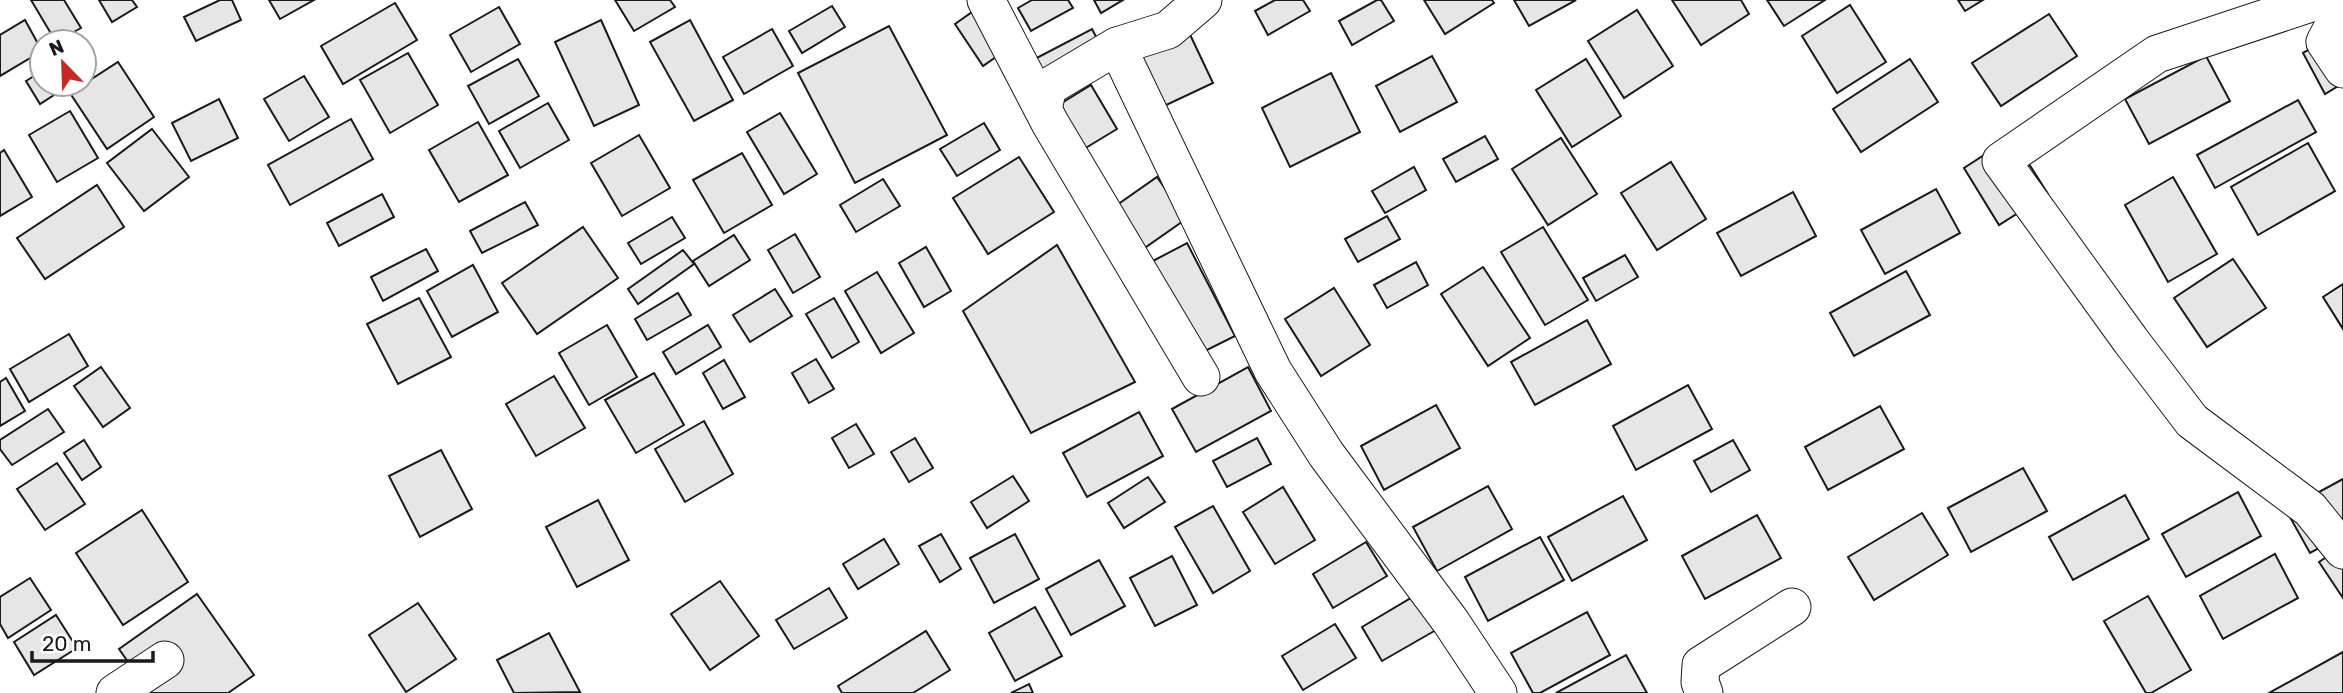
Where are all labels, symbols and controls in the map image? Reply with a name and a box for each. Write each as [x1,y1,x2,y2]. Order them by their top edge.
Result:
north arrow [28,28,98,98]
text: N [46,35,67,61]
scale bar [32,620,152,664]
text: 20 m [42,631,91,656]

